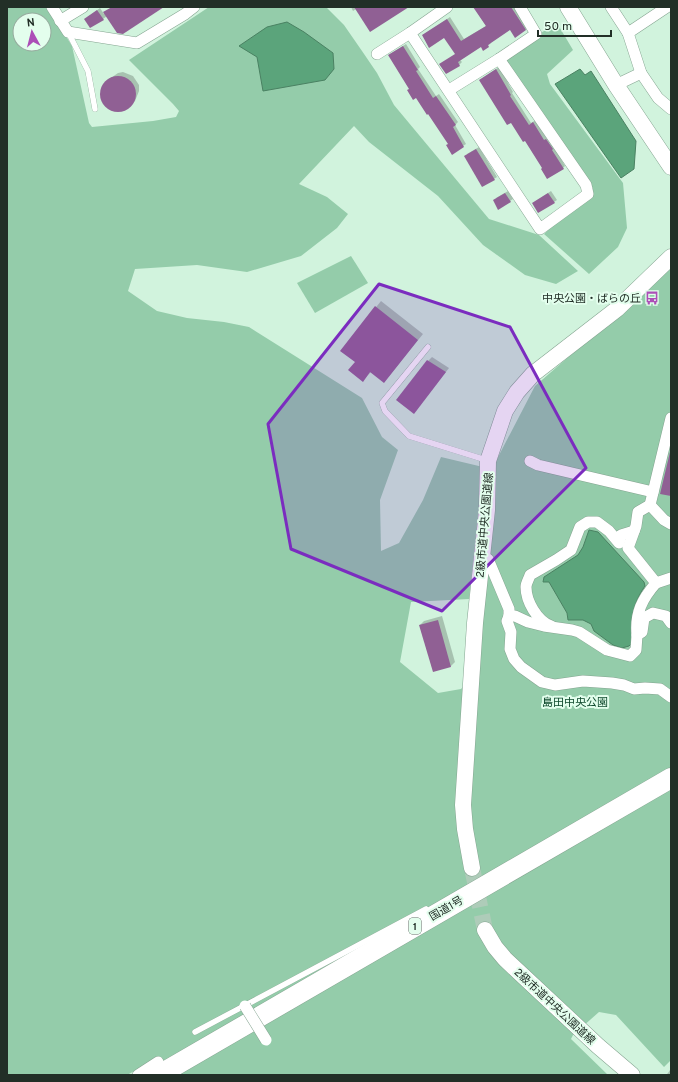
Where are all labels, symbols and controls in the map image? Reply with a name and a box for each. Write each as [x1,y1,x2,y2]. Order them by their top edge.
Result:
north arrow [12,12,52,52]
scale bar [538,12,611,38]
text: N [26,16,36,30]
text: 50 m [544,19,572,35]
bus stop icon: 中央公園・ばらの丘 [644,290,660,306]
place label: 中央公園・ばらの丘 [542,292,641,306]
street label: 2級市道中央公園道線 [473,472,497,578]
park label: 島田中央公園 [542,696,608,710]
street label: 国道1号 [427,894,466,924]
road number: 1 [409,918,421,934]
street label: 2級市道中央公園道線 [511,966,598,1048]

